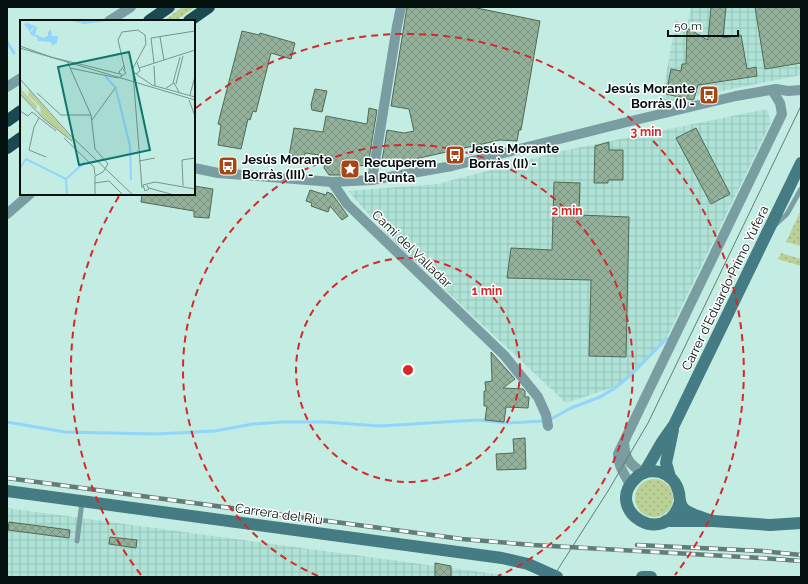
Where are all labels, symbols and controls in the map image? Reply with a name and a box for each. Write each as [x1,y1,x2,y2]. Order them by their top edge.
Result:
scale bar [668,12,738,38]
text: 50 m [674,19,702,33]
inset map [20,20,195,195]
place label: Jesús Morante Borràs (I) - [605,81,695,111]
bus stop icon: Jesús Morante Borràs (I) - [698,84,720,106]
text: 3 min [630,125,662,139]
place label: Jesús Morante Borràs (II) - [469,141,559,171]
bus stop icon: Jesús Morante Borràs (II) - [444,144,466,166]
place label: Jesús Morante Borràs (III) - [242,152,332,182]
bus stop icon: Jesús Morante Borràs (III) - [217,155,239,177]
place label: Recuperem la Punta [364,155,436,185]
place icon: Recuperem la Punta [339,158,361,180]
street label: Carrer d'Eduardo Primo Yúfera [678,203,772,373]
text: 2 min [551,204,583,218]
street label: Camí del Valladar [369,207,455,291]
text: 1 min [472,284,502,298]
centre of rings [401,363,415,377]
street label: Carrera del Riu [234,500,324,528]

